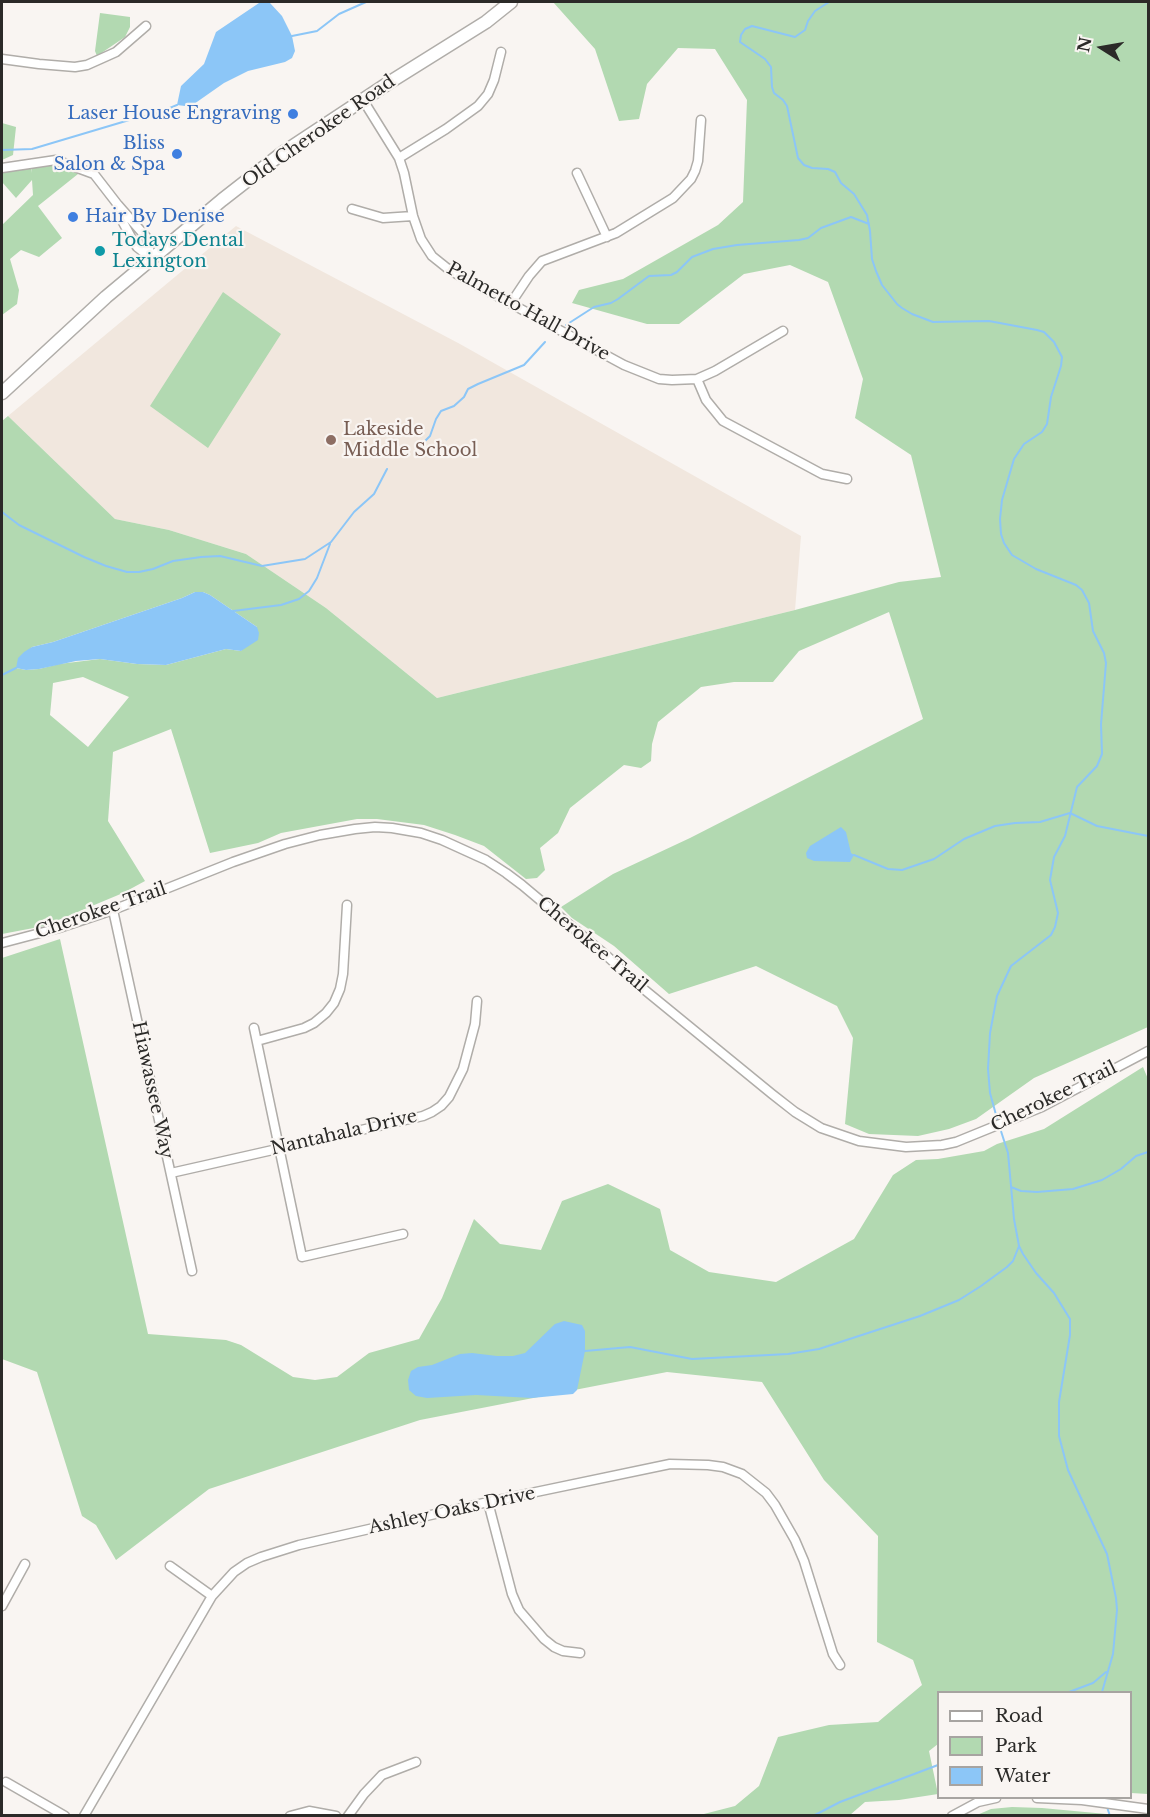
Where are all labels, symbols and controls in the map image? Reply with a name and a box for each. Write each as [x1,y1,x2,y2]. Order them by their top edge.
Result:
north arrow [1072,18,1132,78]
text: N [1073,35,1096,54]
street label: Old Cherokee Road [239,71,399,193]
place label: Laser House Engraving [67,103,281,125]
marker: Laser House Engraving [286,107,300,121]
place label: Bliss Salon & Spa [54,133,165,176]
marker: Bliss Salon & Spa [170,147,184,161]
place label: Hair By Denise [85,206,225,228]
marker: Hair By Denise [66,210,80,224]
place label: Todays Dental Lexington [112,230,244,272]
marker: Todays Dental Lexington [93,244,107,258]
street label: Palmetto Hall Drive [443,258,613,366]
place label: Lakeside Middle School [343,419,477,462]
marker: Lakeside Middle School [324,433,338,447]
street label: Cherokee Trail [33,878,169,944]
street label: Cherokee Trail [533,893,651,997]
street label: Hiawassee Way [127,1019,177,1161]
street label: Cherokee Trail [988,1057,1120,1137]
street label: Nantahala Drive [269,1106,419,1160]
street label: Ashley Oaks Drive [367,1483,537,1539]
legend [937,1691,1132,1799]
text: Road [995,1705,1043,1727]
text: Park [995,1735,1037,1757]
text: Water [995,1765,1050,1787]

